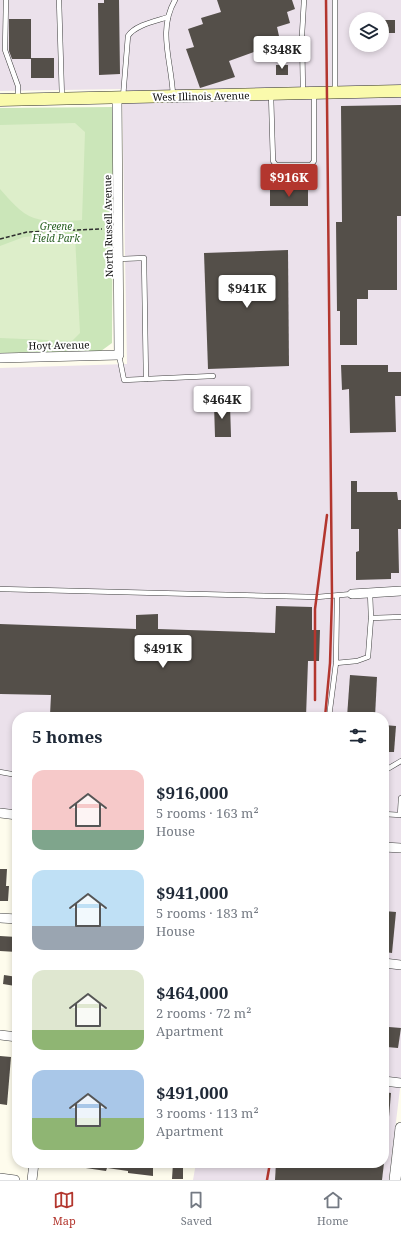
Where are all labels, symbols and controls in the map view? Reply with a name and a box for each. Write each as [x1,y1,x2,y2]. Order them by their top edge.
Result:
map controls [349,12,389,52]
button: layers [349,12,389,52]
pin: $348K [254,36,310,70]
text: $348K [263,40,301,58]
street label: West Illinois Avenue [152,88,250,104]
pin: $916K [261,164,317,198]
text: $916K [270,168,308,186]
street label: North Russell Avenue [100,175,116,277]
park label: Greene Field Park [31,219,80,245]
pin: $941K [219,275,275,309]
text: $941K [228,279,266,297]
street label: Hoyt Avenue [28,337,90,353]
pin: $464K [194,386,250,420]
text: $464K [203,390,241,408]
pin: $491K [135,635,191,669]
text: $491K [144,639,182,657]
text: 5 homes [32,725,102,748]
icon: filters [347,725,369,747]
text: $916,000 [156,781,228,804]
icon: home [64,786,112,834]
text: 5 rooms · 163 m² [156,804,259,822]
text: House [156,822,195,840]
text: $941,000 [156,881,228,904]
icon: home [64,886,112,934]
text: 5 rooms · 183 m² [156,904,259,922]
text: House [156,922,195,940]
text: $464,000 [156,981,228,1004]
icon: home [64,986,112,1034]
text: 2 rooms · 72 m² [156,1004,251,1022]
text: Apartment [156,1022,223,1040]
text: $491,000 [156,1081,228,1104]
icon: home [64,1086,112,1134]
text: 3 rooms · 113 m² [156,1104,259,1122]
text: Apartment [156,1122,223,1140]
tab: Map [53,1189,76,1228]
tab: Saved [181,1189,212,1228]
tab: Home [317,1189,348,1228]

